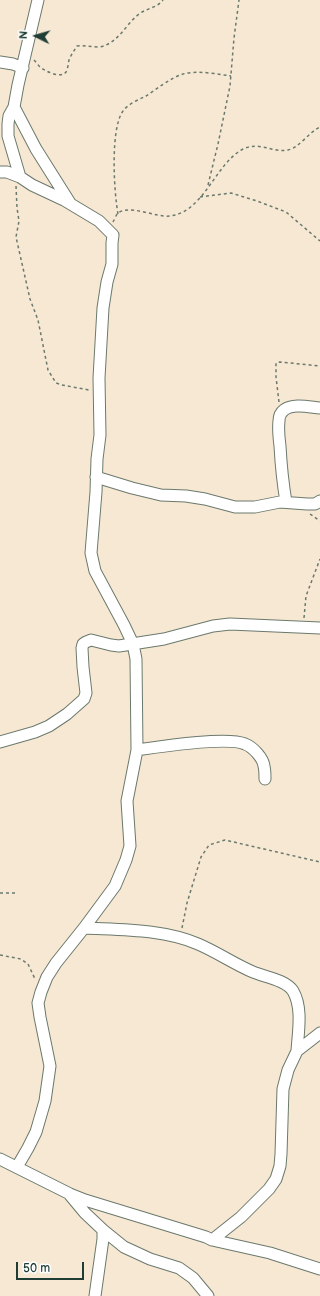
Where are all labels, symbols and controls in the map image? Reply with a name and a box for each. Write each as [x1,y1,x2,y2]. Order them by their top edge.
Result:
north arrow [16,16,56,56]
text: N [17,30,30,40]
scale bar [18,1254,86,1280]
text: 50 m [23,1261,50,1276]

